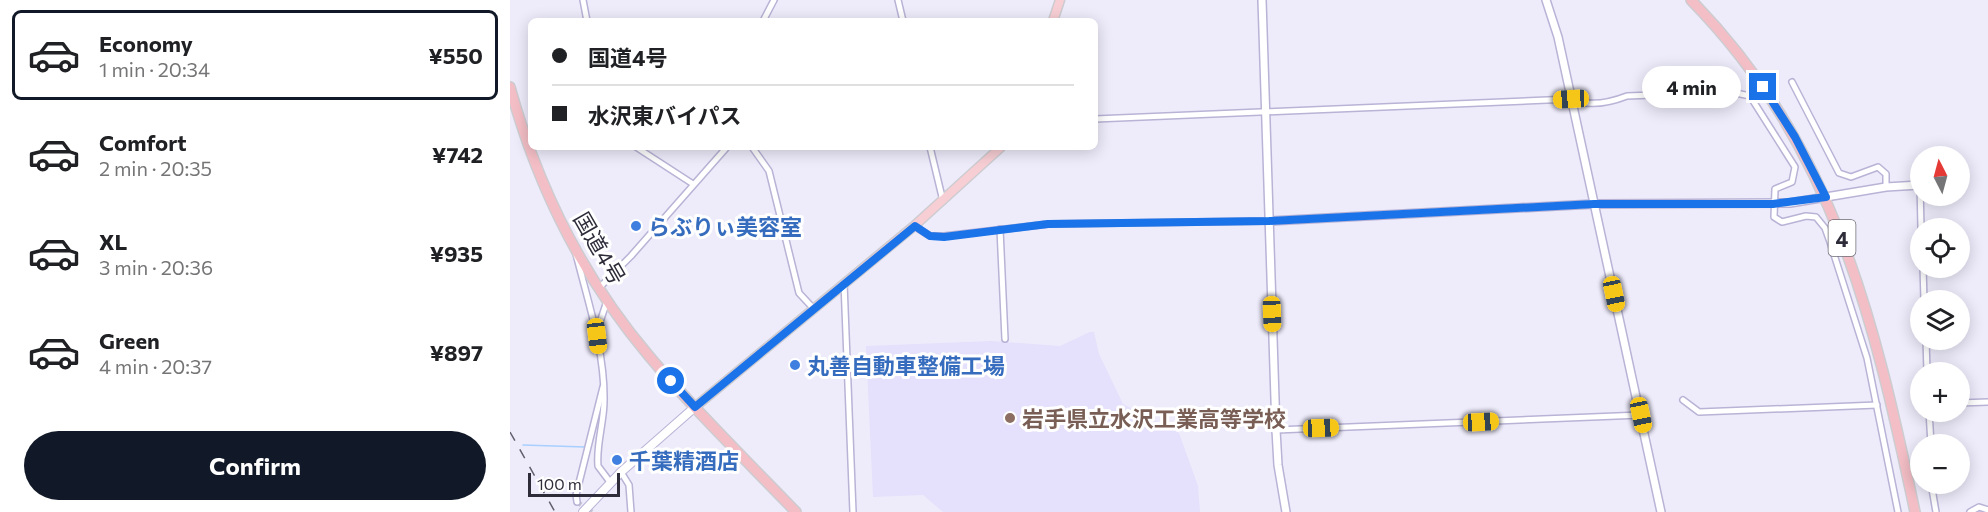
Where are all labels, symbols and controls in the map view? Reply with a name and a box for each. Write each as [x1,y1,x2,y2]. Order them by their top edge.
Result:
icon: car [27,28,81,82]
text: Economy [99,30,193,57]
text: ¥550 [428,42,483,69]
text: 国道4号 [588,44,668,71]
text: 1 min · 20:34 [99,57,210,81]
callout: 4 min [1643,66,1742,108]
route end [1749,73,1776,100]
text: 4 min [1666,75,1717,99]
car [1553,89,1589,109]
text: 水沢東バイパス [588,102,742,129]
icon: car [27,127,81,181]
text: Comfort [99,129,187,156]
text: ¥742 [432,141,483,168]
north arrow [1910,146,1970,206]
map controls [1910,146,1970,494]
text: 2 min · 20:35 [99,156,212,180]
street label: 国道4号 [569,207,631,289]
place label: らぶりぃ美容室 [648,213,802,240]
button: locate [1910,218,1970,278]
marker: らぶりぃ美容室 [629,219,643,233]
road number: 4 [1828,220,1856,256]
icon: car [27,226,81,280]
text: XL [99,228,127,255]
text: ¥935 [430,240,483,267]
text: 3 min · 20:36 [99,255,213,279]
car [1601,275,1627,313]
button: layers [1910,290,1970,350]
car [1262,296,1282,332]
car [586,317,608,355]
icon: car [27,325,81,379]
text: Green [99,327,160,354]
text: ¥897 [430,339,483,366]
place label: 丸善自動車整備工場 [807,352,1005,379]
text: 4 min · 20:37 [99,354,212,378]
marker: 丸善自動車整備工場 [788,358,802,372]
button: + [1910,362,1970,422]
route start [657,367,684,394]
car [1628,396,1654,434]
place label: 岩手県立水沢工業高等学校 [1022,405,1286,432]
marker: 岩手県立水沢工業高等学校 [1003,411,1017,425]
car [1463,412,1499,432]
car [1303,418,1339,438]
button: Confirm [24,431,486,500]
button: − [1910,434,1970,494]
place label: 千葉精酒店 [629,447,739,474]
marker: 千葉精酒店 [610,453,624,467]
scale bar [528,470,620,498]
text: 100 m [537,474,582,493]

